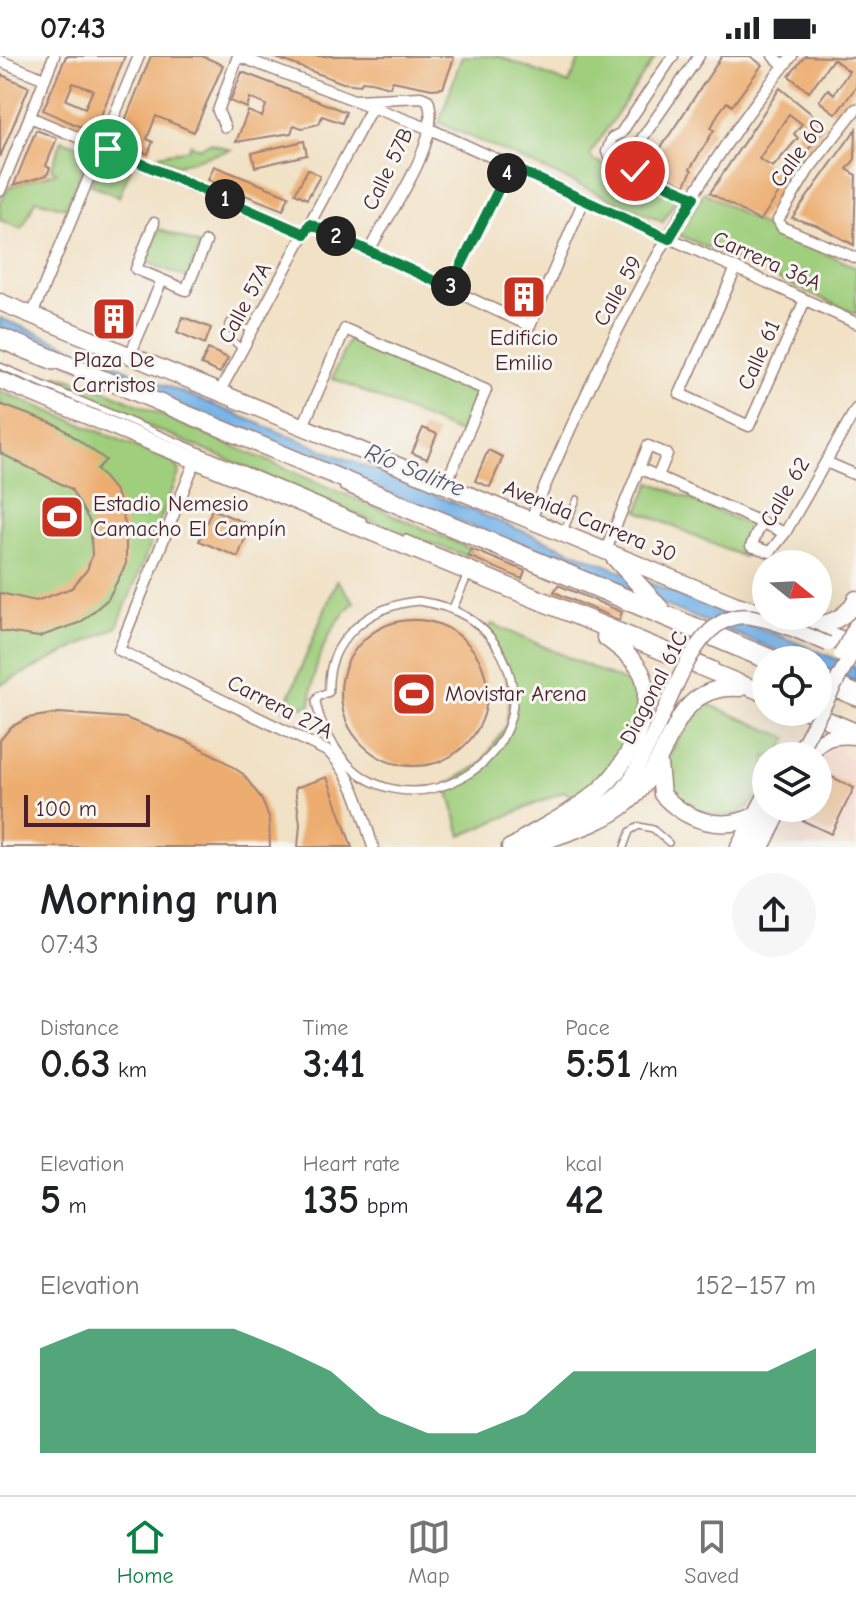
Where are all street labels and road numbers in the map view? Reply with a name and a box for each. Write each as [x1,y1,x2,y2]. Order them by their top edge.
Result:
street label: Calle 60 [764,114,832,192]
street label: Calle 57B [357,123,419,215]
street label: Carrera 36A [709,226,825,297]
street label: Calle 59 [588,251,648,331]
street label: Calle 57A [213,258,277,348]
street label: Calle 61 [732,316,786,394]
street label: Calle 62 [755,452,815,532]
street label: Avenida Carrera 30 [500,474,680,568]
street label: Diagonal 61C [614,627,694,749]
street label: Carrera 27A [223,669,337,745]

